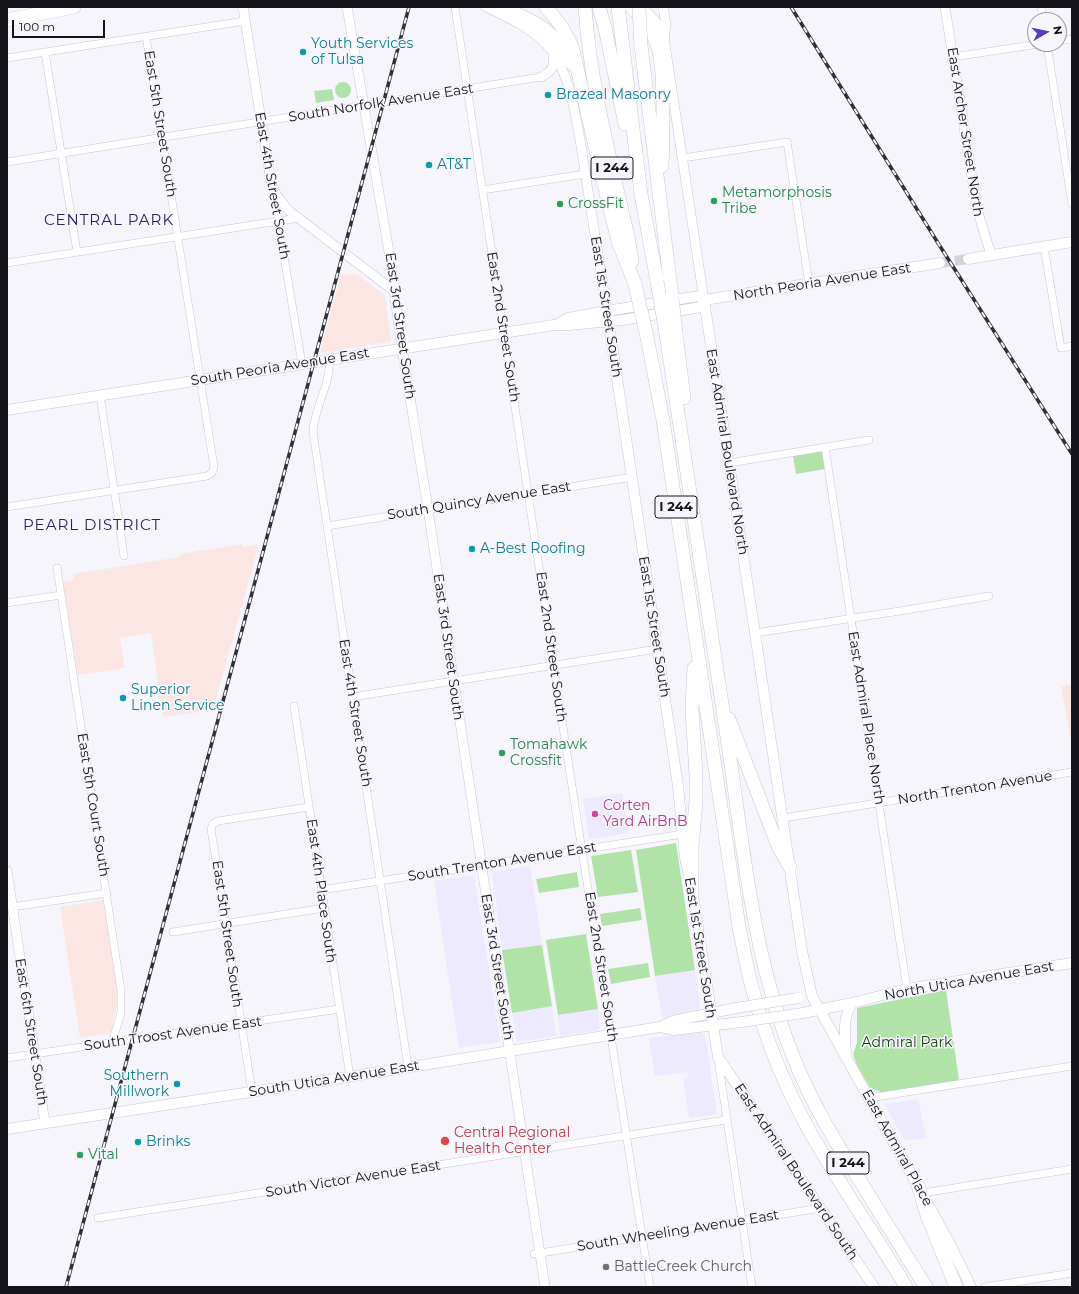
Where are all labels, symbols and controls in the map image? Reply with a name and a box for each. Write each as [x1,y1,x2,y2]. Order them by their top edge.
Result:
scale bar [14,12,107,38]
north arrow [1027,12,1067,52]
text: 100 m [19,19,55,34]
text: N [1050,25,1065,36]
place label: Youth Services of Tulsa [311,36,413,68]
street label: East Archer Street North [943,46,987,218]
marker: Youth Services of Tulsa [298,47,308,57]
street label: East 5th Street South [140,49,180,199]
street label: South Norfolk Avenue East [287,80,475,126]
place label: Brazeal Masonry [556,87,671,103]
marker: Brazeal Masonry [543,90,553,100]
street label: East 4th Street South [251,111,293,261]
place label: AT&T [437,157,471,173]
road number: I 244 [591,157,633,179]
marker: AT&T [424,160,434,170]
place label: Metamorphosis Tribe [722,185,832,218]
place label: CrossFit [568,196,624,212]
marker: Metamorphosis Tribe [709,196,719,206]
marker: CrossFit [555,199,565,209]
district label: CENTRAL PARK [44,212,174,230]
street label: East 1st Street South [587,235,625,379]
street label: East 3rd Street South [381,251,419,401]
street label: East 2nd Street South [483,251,523,403]
street label: North Peoria Avenue East [732,260,912,304]
street label: South Peoria Avenue East [190,345,370,389]
street label: East Admiral Boulevard North [702,348,752,556]
street label: South Quincy Avenue East [386,478,572,524]
road number: I 244 [655,496,697,518]
district label: PEARL DISTRICT [23,517,161,535]
place label: A-Best Roofing [480,541,586,557]
marker: A-Best Roofing [467,544,477,554]
street label: East 1st Street South [635,555,673,699]
street label: East 2nd Street South [532,570,570,724]
street label: East 3rd Street South [429,572,467,722]
street label: East Admiral Place North [844,630,888,806]
street label: East 4th Street South [335,638,375,788]
place label: Superior Linen Service [131,682,225,714]
marker: Superior Linen Service [118,693,128,703]
street label: East 5th Court South [73,732,113,878]
place label: Tomahawk Crossfit [510,737,587,770]
marker: Tomahawk Crossfit [497,748,507,758]
street label: North Trenton Avenue [897,767,1053,809]
place label: Corten Yard AirBnB [603,798,688,830]
marker: Corten Yard AirBnB [590,809,600,819]
street label: East 4th Place South [303,818,339,964]
street label: South Trenton Avenue East [407,839,597,885]
street label: East 5th Street South [208,859,246,1009]
street label: East 1st Street South [681,876,719,1020]
street label: East 2nd Street South [581,891,621,1043]
street label: East 3rd Street South [477,893,517,1041]
street label: East 6th Street South [11,957,51,1107]
street label: North Utica Avenue East [883,958,1055,1004]
street label: South Troost Avenue East [83,1013,263,1055]
park label: Admiral Park [862,1035,952,1051]
street label: South Utica Avenue East [247,1057,421,1101]
place label: Southern Millwork [104,1068,169,1100]
marker: Southern Millwork [172,1079,182,1089]
street label: East Admiral Boulevard South [730,1080,862,1264]
street label: East Admiral Place [858,1087,936,1209]
place label: Central Regional Health Center [454,1125,570,1158]
place label: Brinks [146,1134,190,1150]
marker: Central Regional Health Center [439,1135,451,1147]
marker: Brinks [133,1137,143,1147]
place label: Vital [88,1147,119,1163]
marker: Vital [75,1150,85,1160]
road number: I 244 [827,1152,869,1174]
street label: South Victor Avenue East [264,1157,442,1201]
street label: South Wheeling Avenue East [576,1207,780,1255]
place label: BattleCreek Church [614,1259,752,1275]
marker: BattleCreek Church [601,1262,611,1272]

